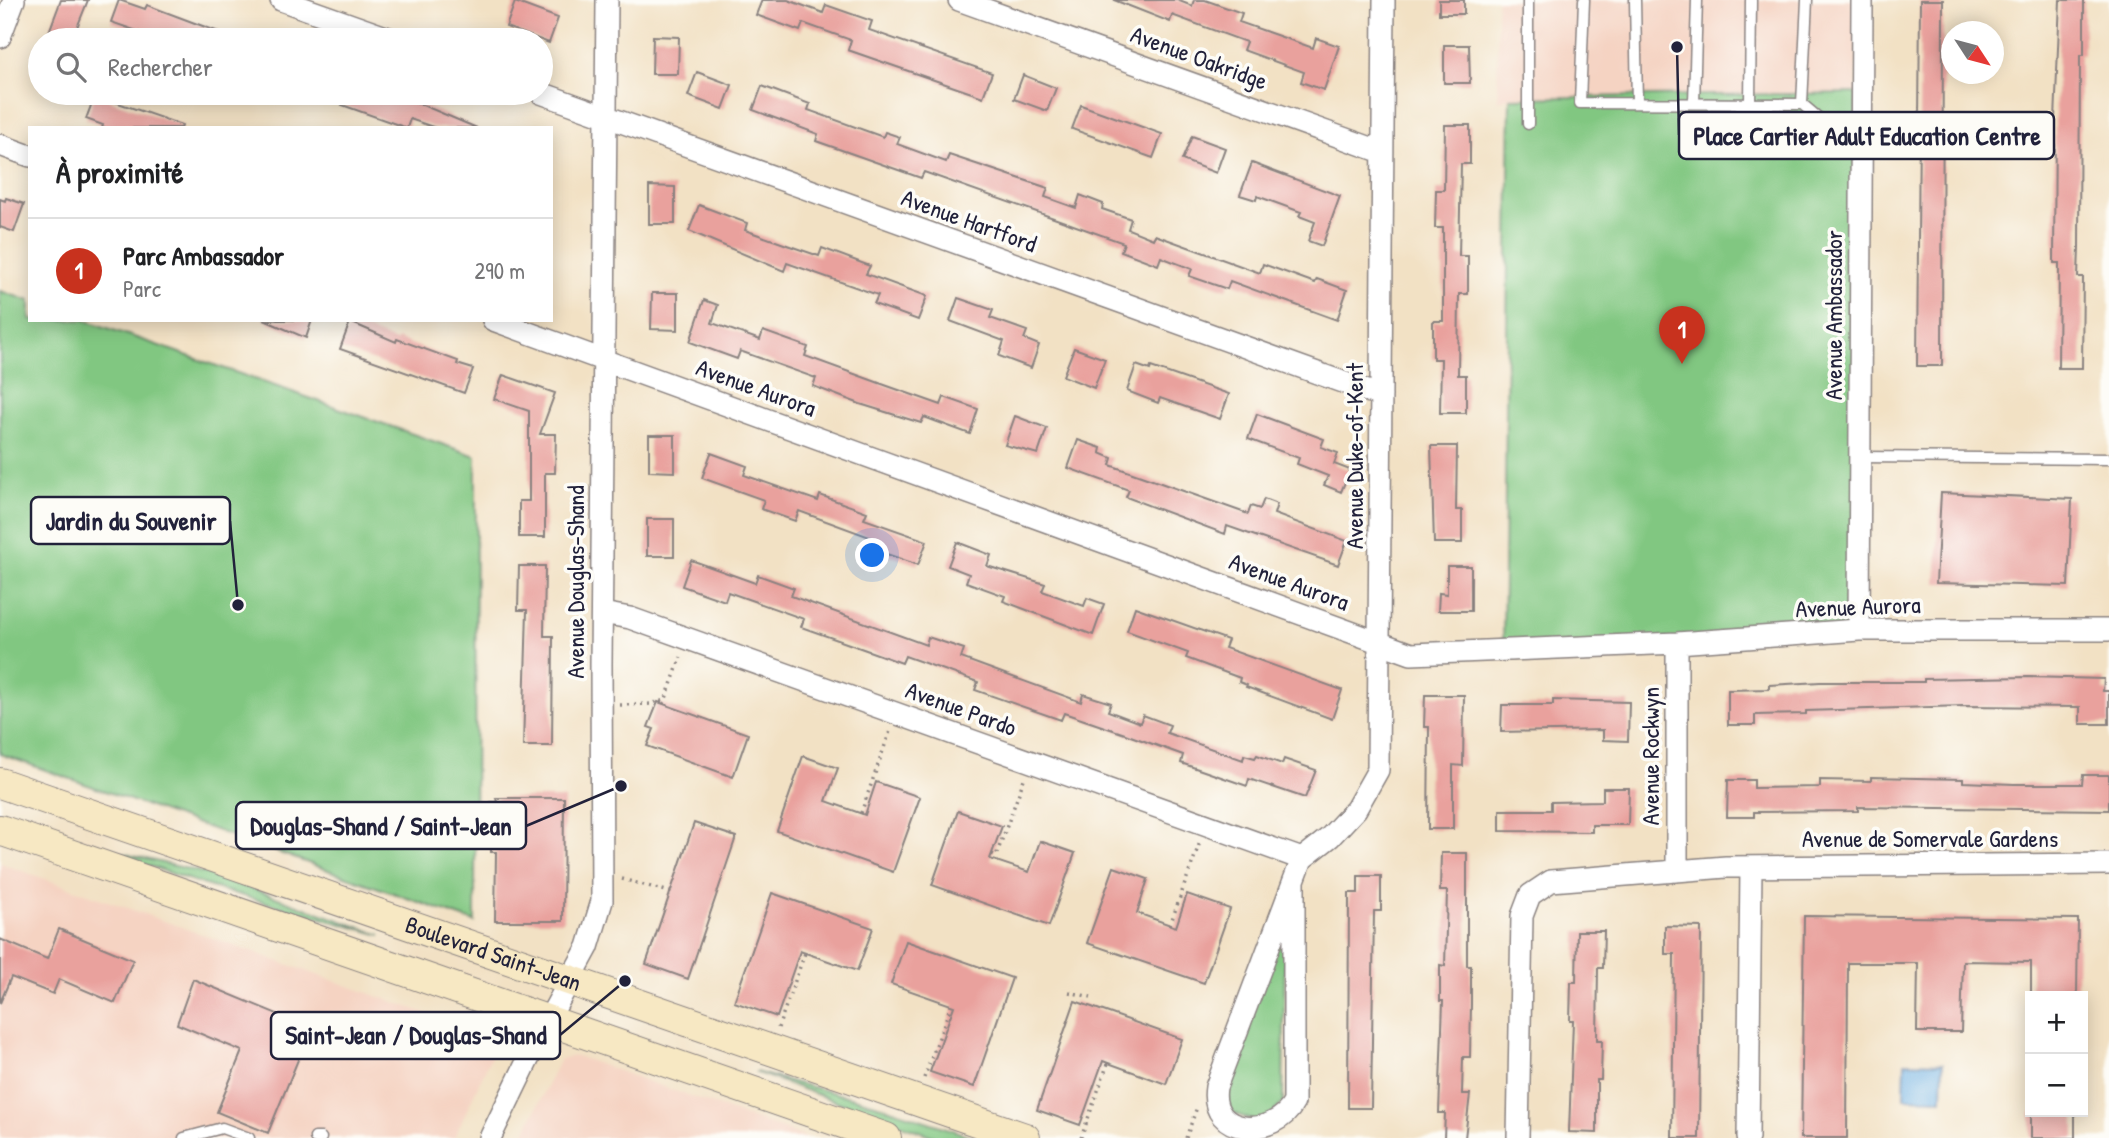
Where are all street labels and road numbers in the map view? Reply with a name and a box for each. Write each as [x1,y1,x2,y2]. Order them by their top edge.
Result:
street label: Avenue Oakridge [1127,18,1273,97]
street label: Avenue Hartford [897,181,1041,259]
street label: Avenue Ambassador [1817,230,1849,400]
street label: Avenue Aurora [692,351,821,424]
street label: Avenue Duke-of-Kent [1338,362,1370,549]
street label: Avenue Douglas-Shand [559,485,591,679]
street label: Avenue Aurora [1225,545,1354,618]
street label: Avenue Aurora [1795,588,1921,624]
street label: Avenue Pardo [902,673,1021,743]
street label: Avenue Rockwyn [1634,687,1666,825]
street label: Avenue de Somervale Gardens [1802,822,2058,854]
street label: Boulevard Saint-Jean [401,908,586,998]

